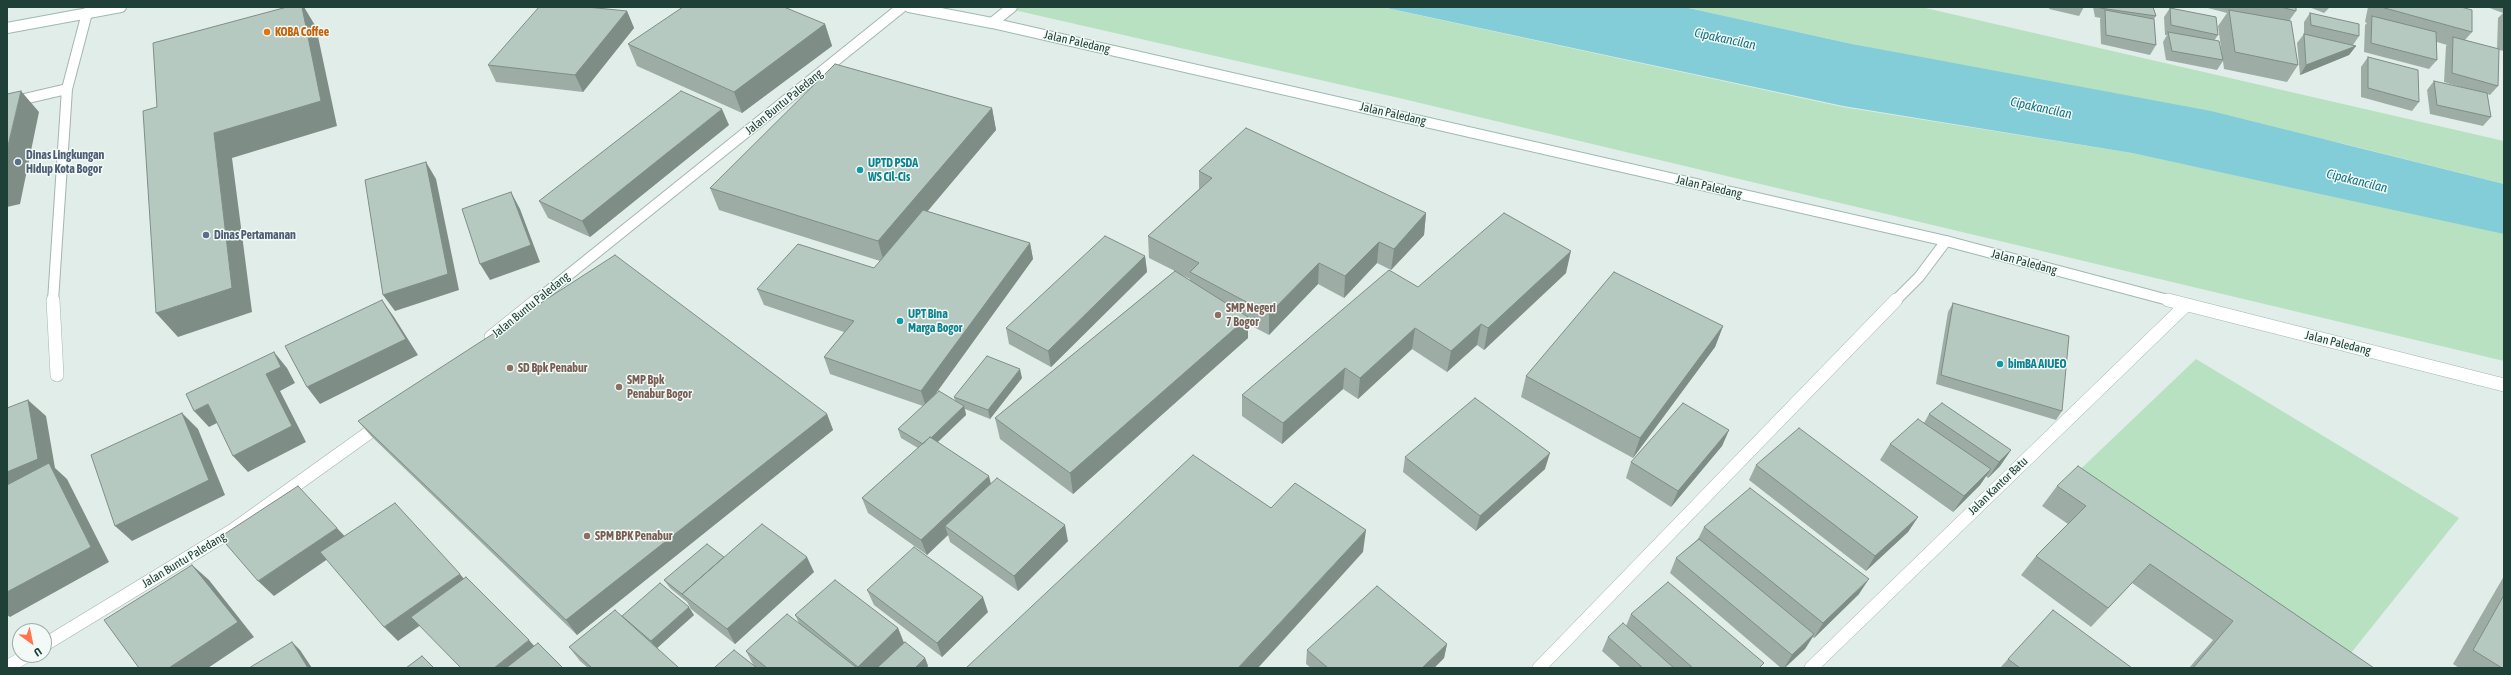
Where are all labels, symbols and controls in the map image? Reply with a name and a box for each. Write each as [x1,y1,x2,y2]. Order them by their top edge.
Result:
place label: KOBA Coffee [275,25,329,39]
water label: Cipakancilan [1693,25,1757,53]
marker: KOBA Coffee [262,27,272,37]
street label: Jalan Paledang [1042,27,1112,57]
street label: Jalan Buntu Paledang [742,66,826,138]
water label: Cipakancilan [2009,94,2073,122]
street label: Jalan Paledang [1358,99,1428,129]
place label: Dinas Lingkungan Hidup Kota Bogor [26,148,104,176]
place label: UPTD PSDA WS Cil-Cis [868,156,918,184]
marker: Dinas Lingkungan Hidup Kota Bogor [13,157,23,167]
marker: UPTD PSDA WS Cil-Cis [855,165,865,175]
water label: Cipakancilan [2325,166,2389,196]
street label: Jalan Paledang [1674,172,1744,202]
place label: Dinas Pertamanan [214,228,296,242]
marker: Dinas Pertamanan [201,230,211,240]
street label: Jalan Paledang [1990,246,2058,278]
street label: Jalan Buntu Paledang [489,269,573,341]
place label: SMP Negeri 7 Bogor [1226,301,1276,329]
place label: UPT Bina Marga Bogor [908,307,962,335]
marker: SMP Negeri 7 Bogor [1213,310,1223,320]
marker: UPT Bina Marga Bogor [895,316,905,326]
street label: Jalan Paledang [2303,328,2373,358]
place label: bimBA AIUEO [2008,357,2066,371]
marker: bimBA AIUEO [1995,359,2005,369]
place label: SD Bpk Penabur [518,361,587,375]
marker: SD Bpk Penabur [505,363,515,373]
place label: SMP Bpk Penabur Bogor [627,373,692,401]
marker: SMP Bpk Penabur Bogor [614,382,624,392]
street label: Jalan Kantor Batu [1965,454,2031,518]
street label: Jalan Buntu Paledang [139,529,229,591]
place label: SPM BPK Penabur [595,529,672,543]
marker: SPM BPK Penabur [582,531,592,541]
north arrow [12,623,52,663]
text: U [32,645,44,659]

